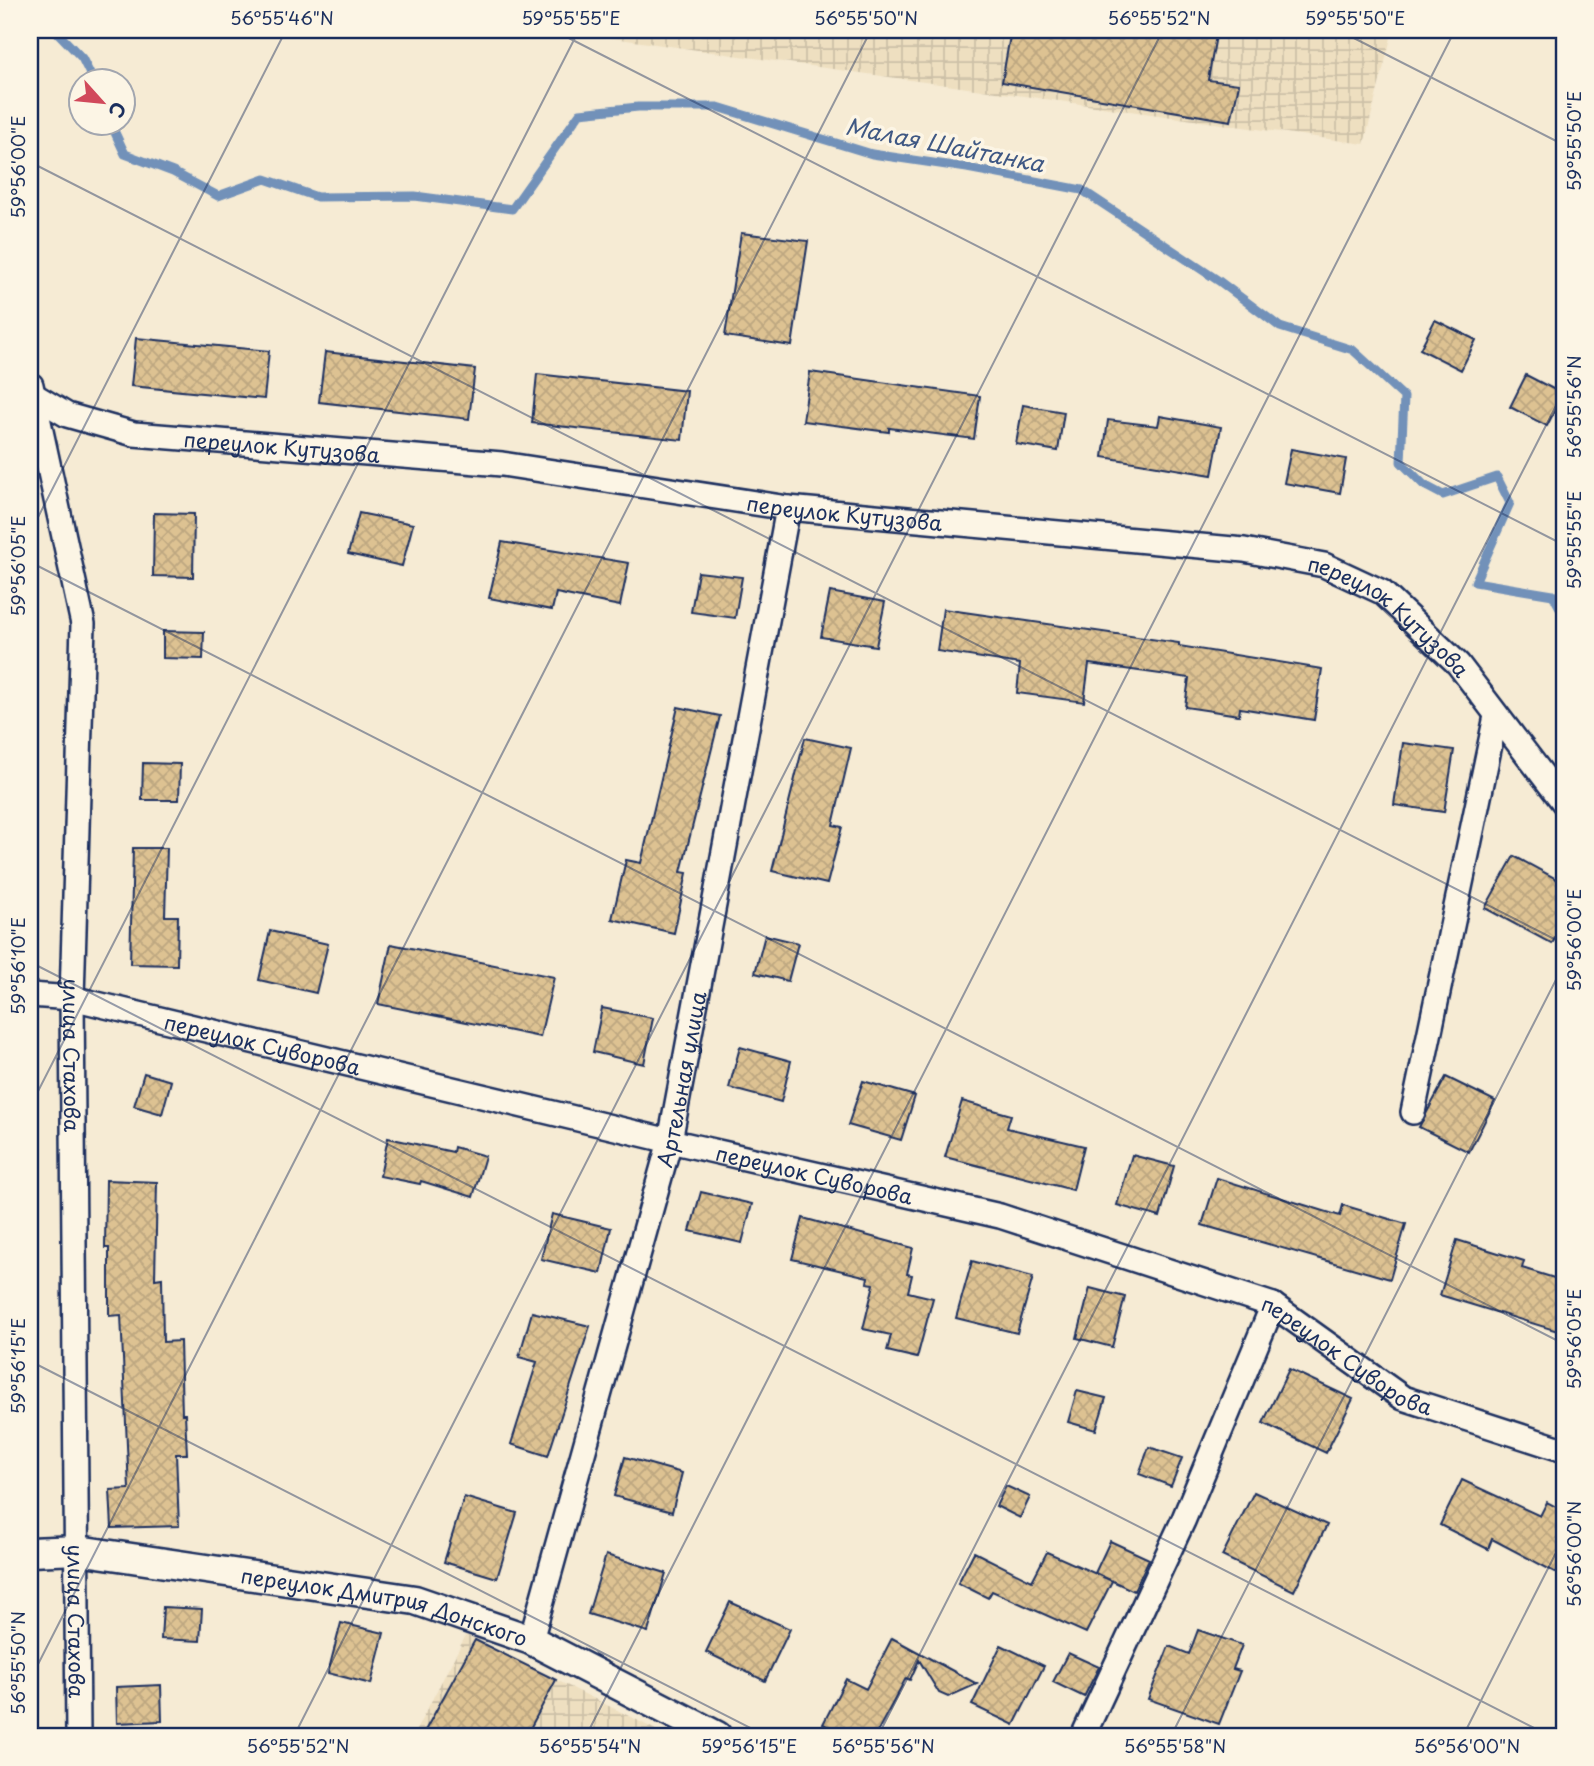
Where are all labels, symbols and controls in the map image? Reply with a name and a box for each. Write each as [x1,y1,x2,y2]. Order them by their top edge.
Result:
text: 56°55'46"N [230,4,334,31]
text: 59°55'55"E [521,4,621,31]
text: 56°55'50"N [814,4,918,31]
text: 56°55'52"N [1107,4,1211,31]
text: 59°55'50"E [1305,4,1405,31]
north arrow [66,66,136,136]
text: 59°55'50"E [1560,91,1587,191]
text: С [102,97,134,123]
water label: Малая Шайтанка [843,108,1048,181]
text: 59°56'00"E [4,116,31,218]
text: 56°55'56"N [1560,355,1587,459]
street label: переулок Кутузова [182,422,381,470]
street label: переулок Кутузова [744,486,944,538]
text: 59°55'55"E [1560,490,1587,590]
text: 59°56'05"E [4,515,31,617]
street label: переулок Кутузова [1305,546,1478,683]
text: 59°56'00"E [1560,889,1587,991]
text: 59°56'10"E [4,917,31,1015]
street label: улица Стахова [56,978,89,1132]
street label: Артельная улица [648,988,714,1171]
street label: переулок Суворова [161,1005,364,1083]
street label: переулок Суворова [713,1136,916,1212]
street label: переулок Суворова [1258,1286,1437,1422]
text: 59°56'05"E [1560,1288,1587,1390]
text: 59°56'15"E [4,1318,31,1414]
text: 56°56'00"N [1560,1501,1587,1607]
street label: улица Стахова [60,1544,94,1698]
street label: переулок Дмитрия Донского [239,1558,532,1654]
text: 56°55'50"N [4,1611,31,1715]
text: 56°55'52"N [246,1732,350,1759]
text: 56°55'54"N [539,1732,641,1759]
text: 59°56'15"E [701,1732,797,1759]
text: 56°55'56"N [831,1732,935,1759]
text: 56°55'58"N [1124,1732,1226,1759]
text: 56°56'00"N [1414,1732,1520,1759]

